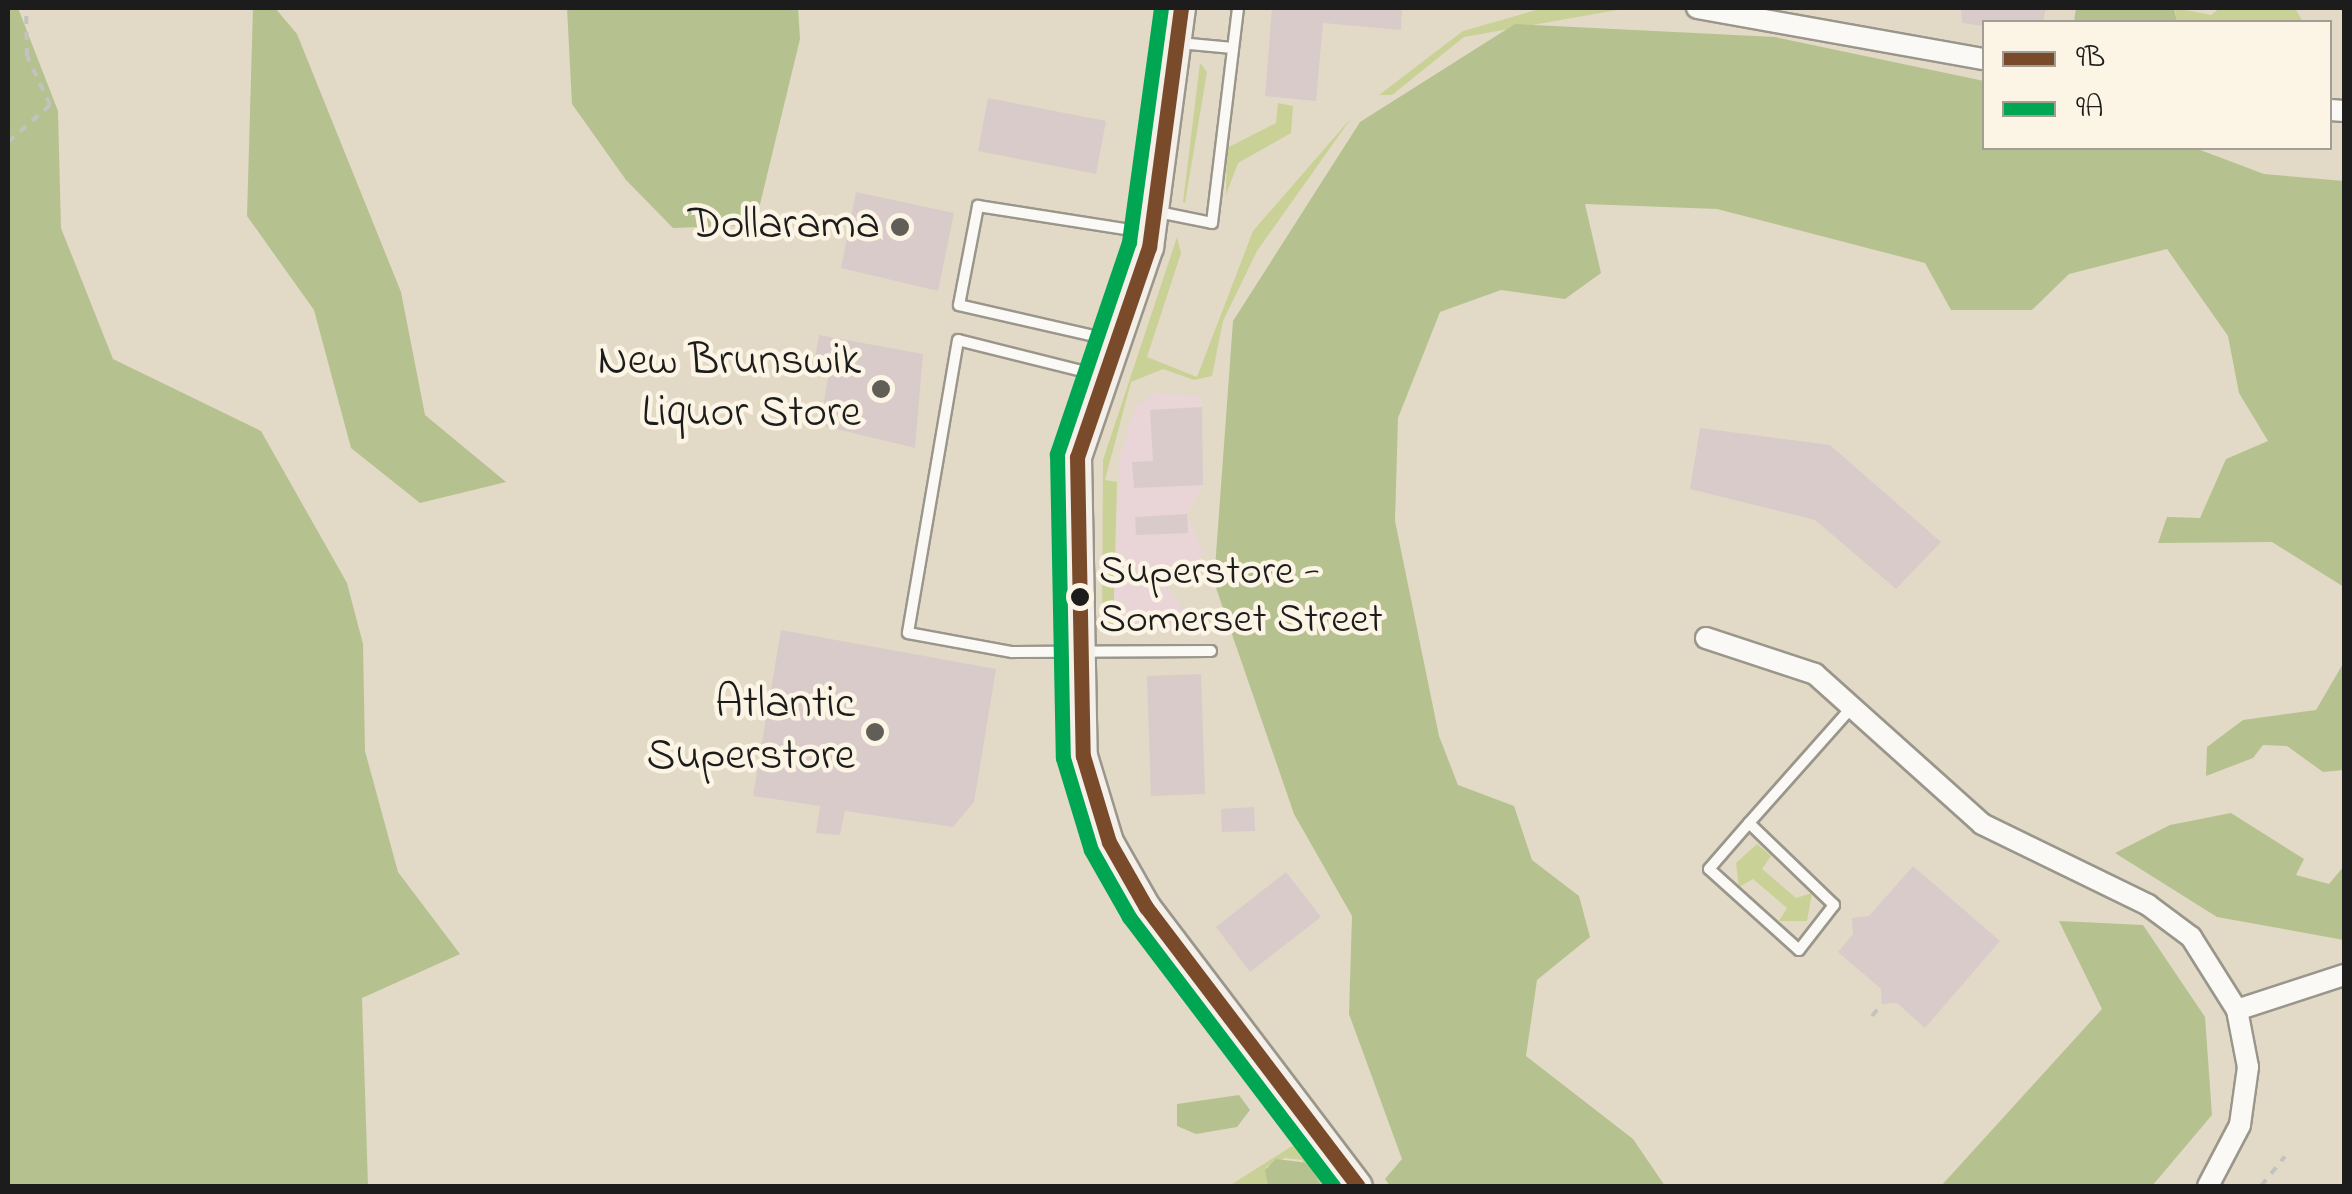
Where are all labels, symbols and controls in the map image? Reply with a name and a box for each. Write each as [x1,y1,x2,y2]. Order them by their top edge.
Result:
legend [1982,20,2332,150]
text: 9B [2076,37,2105,81]
text: 9A [2076,87,2104,131]
place label: Dollarama [688,200,880,254]
marker: Dollarama [889,216,911,238]
place label: New Brunswik Liquor Store [597,336,861,442]
marker: New Brunswik Liquor Store [870,378,892,400]
place label: Superstore - Somerset Street [1099,548,1383,646]
marker: Superstore - Somerset Street [1070,587,1090,607]
place label: Atlantic Superstore [646,679,855,785]
marker: Atlantic Superstore [864,721,886,743]

